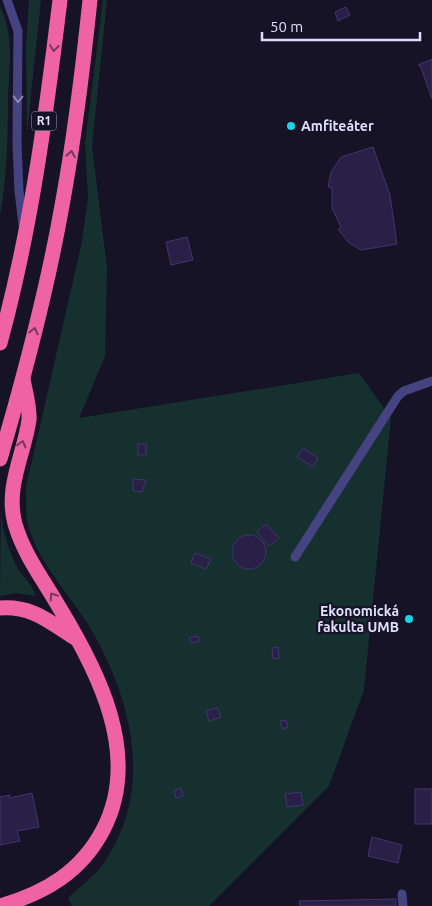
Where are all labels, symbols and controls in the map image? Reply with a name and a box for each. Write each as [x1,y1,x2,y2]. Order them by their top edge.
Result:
scale bar [262,10,420,42]
text: 50 m [270,18,303,35]
one-way arrow [49,45,60,53]
one-way arrow [12,96,23,104]
road number: R1 [32,112,56,130]
place label: Amfiteáter [301,118,374,134]
marker: Amfiteáter [285,120,297,132]
one-way arrow [65,150,76,158]
one-way arrow [28,327,39,336]
one-way arrow [16,440,27,449]
one-way arrow [49,593,59,602]
place label: Ekonomická fakulta UMB [317,603,399,635]
marker: Ekonomická fakulta UMB [403,613,415,625]

